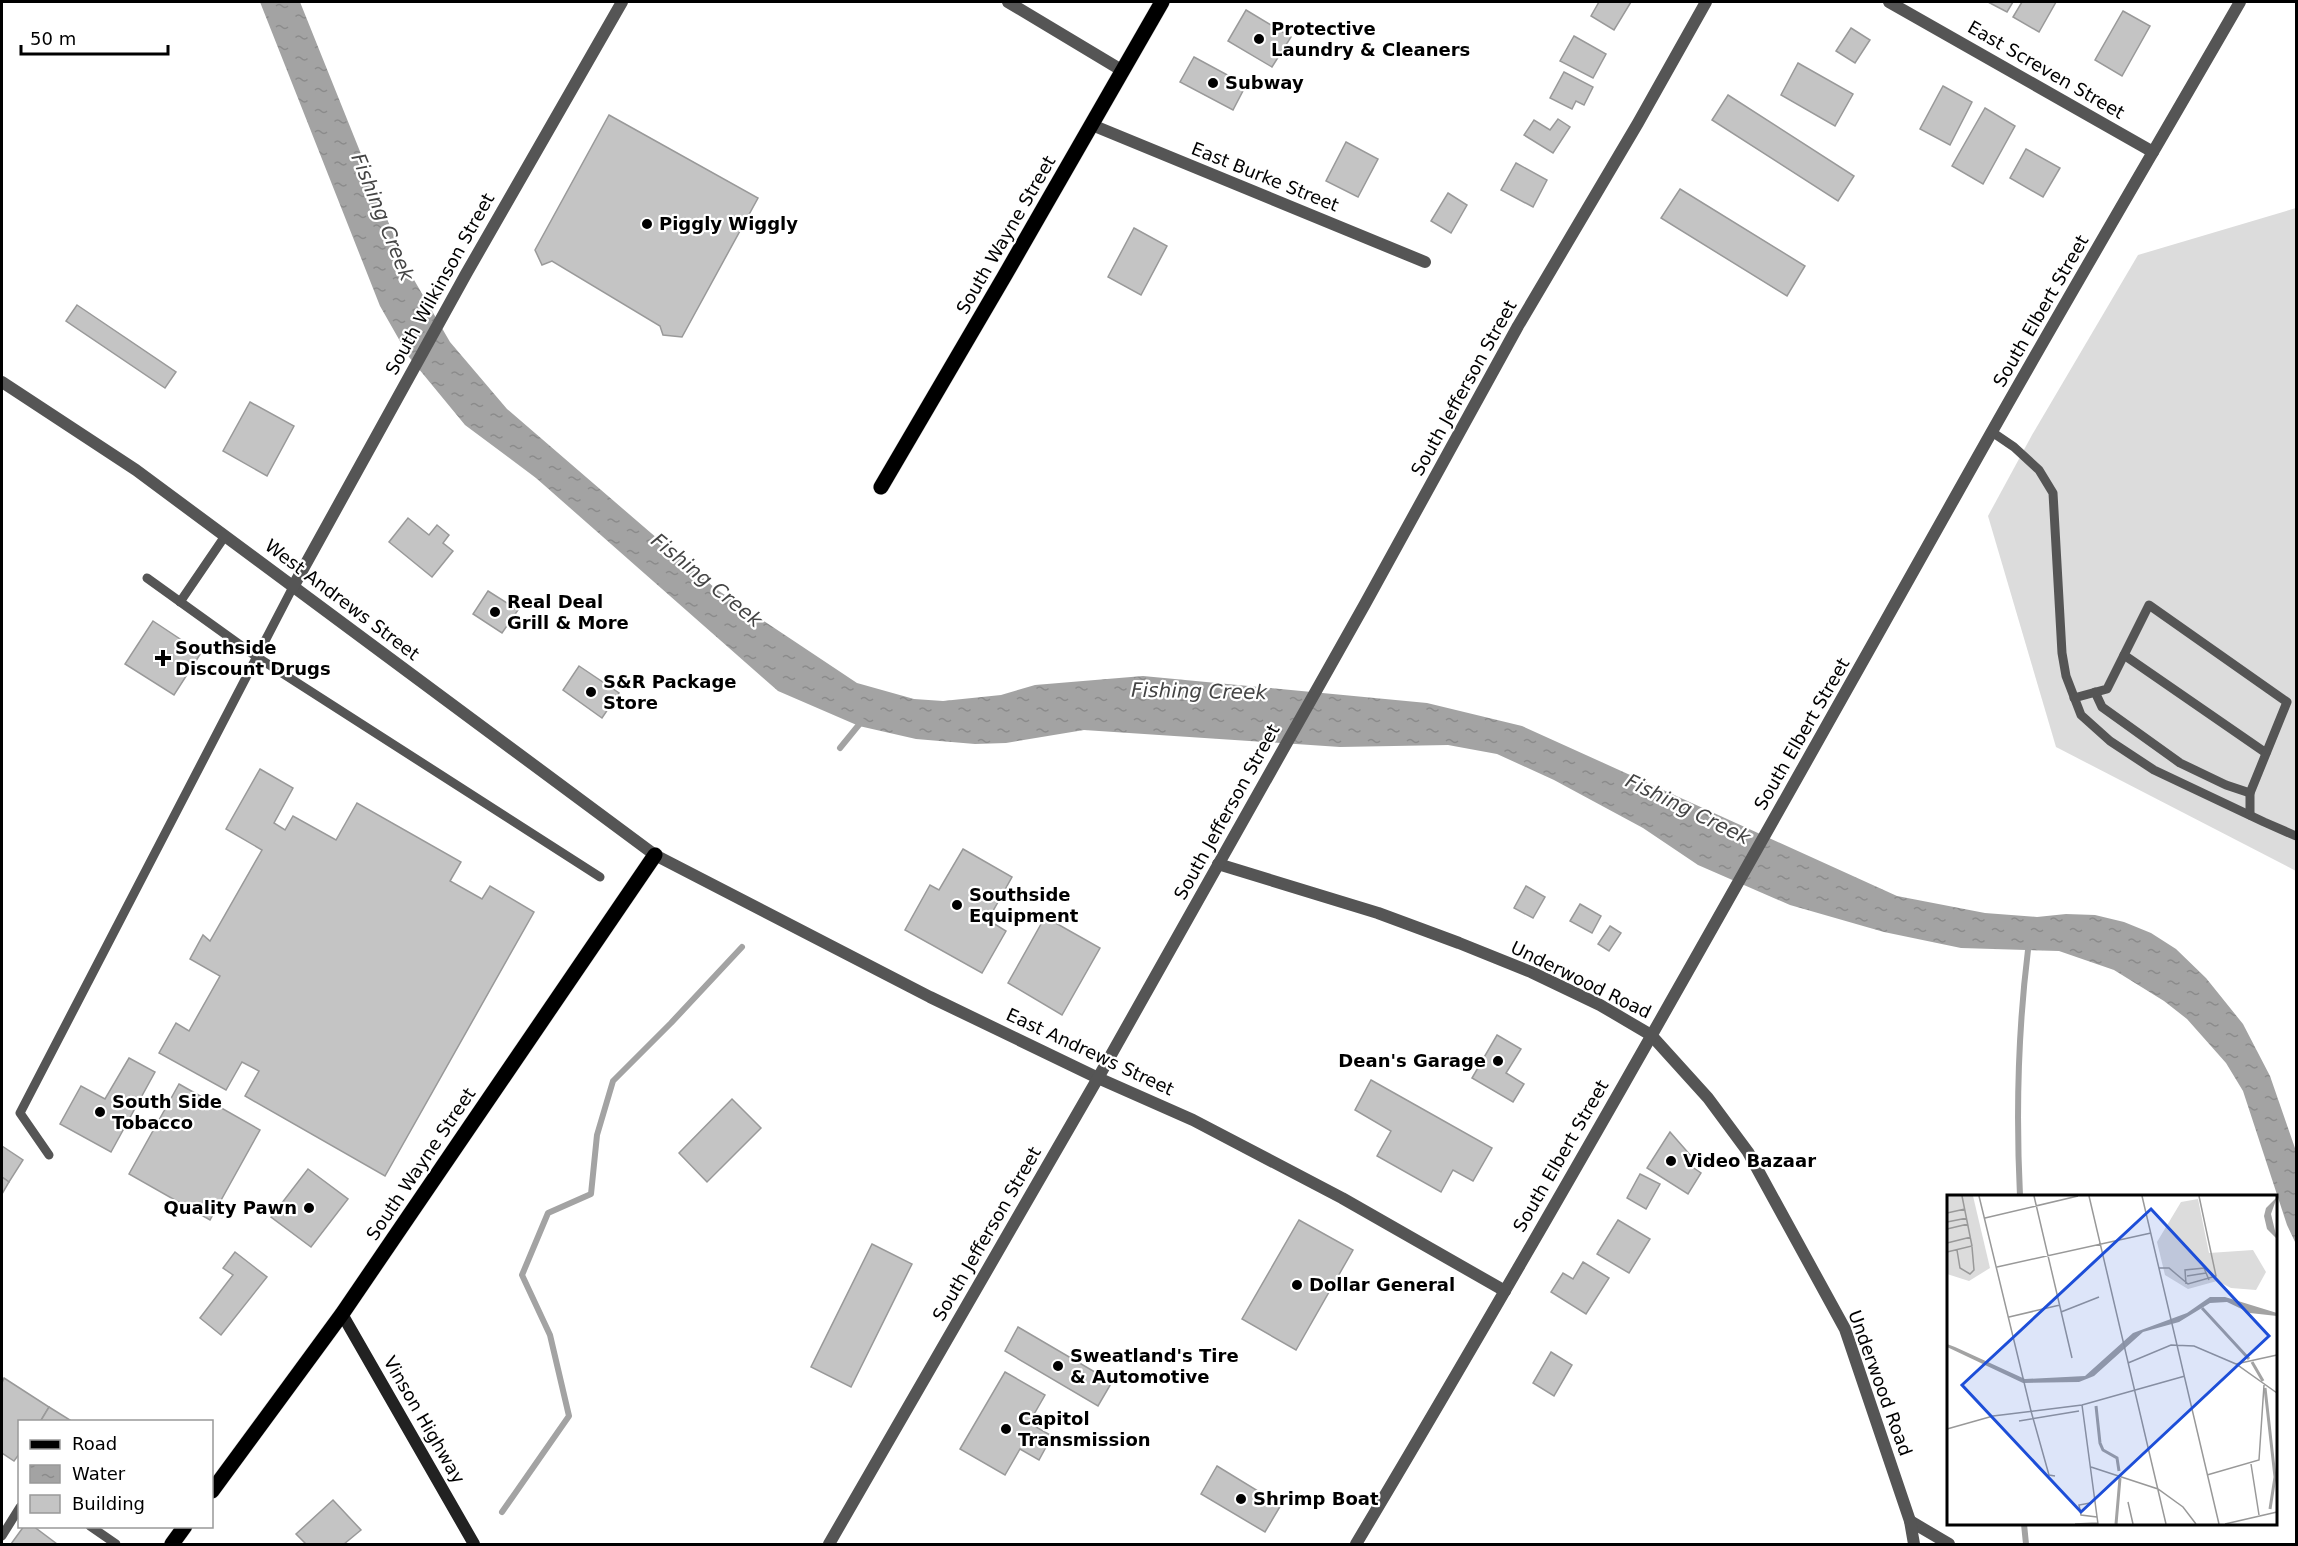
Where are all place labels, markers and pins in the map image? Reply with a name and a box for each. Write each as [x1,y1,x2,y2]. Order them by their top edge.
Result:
place label: Protective Laundry & Cleaners [1271,18,1470,60]
marker: Protective Laundry & Cleaners [1252,32,1266,46]
place label: Subway [1225,72,1304,93]
marker: Subway [1206,76,1220,90]
place label: Piggly Wiggly [659,213,798,234]
marker: Piggly Wiggly [640,217,654,231]
place label: Real Deal Grill & More [507,591,629,633]
marker: Real Deal Grill & More [488,605,502,619]
place label: Southside Discount Drugs [175,637,331,679]
marker: Southside Discount Drugs [156,651,170,665]
place label: S&R Package Store [603,671,737,713]
marker: S&R Package Store [584,685,598,699]
place label: Southside Equipment [969,884,1079,926]
marker: Southside Equipment [950,898,964,912]
place label: Dean's Garage [1338,1050,1486,1071]
marker: Dean's Garage [1491,1054,1505,1068]
place label: South Side Tobacco [112,1091,222,1133]
marker: South Side Tobacco [93,1105,107,1119]
place label: Video Bazaar [1683,1150,1816,1171]
marker: Video Bazaar [1664,1154,1678,1168]
place label: Quality Pawn [163,1197,297,1218]
marker: Quality Pawn [302,1201,316,1215]
place label: Dollar General [1309,1274,1455,1295]
marker: Dollar General [1290,1278,1304,1292]
place label: Sweatland's Tire & Automotive [1070,1345,1239,1387]
marker: Sweatland's Tire & Automotive [1051,1359,1065,1373]
place label: Capitol Transmission [1018,1408,1151,1450]
marker: Capitol Transmission [999,1422,1013,1436]
place label: Shrimp Boat [1253,1488,1379,1509]
marker: Shrimp Boat [1234,1492,1248,1506]

